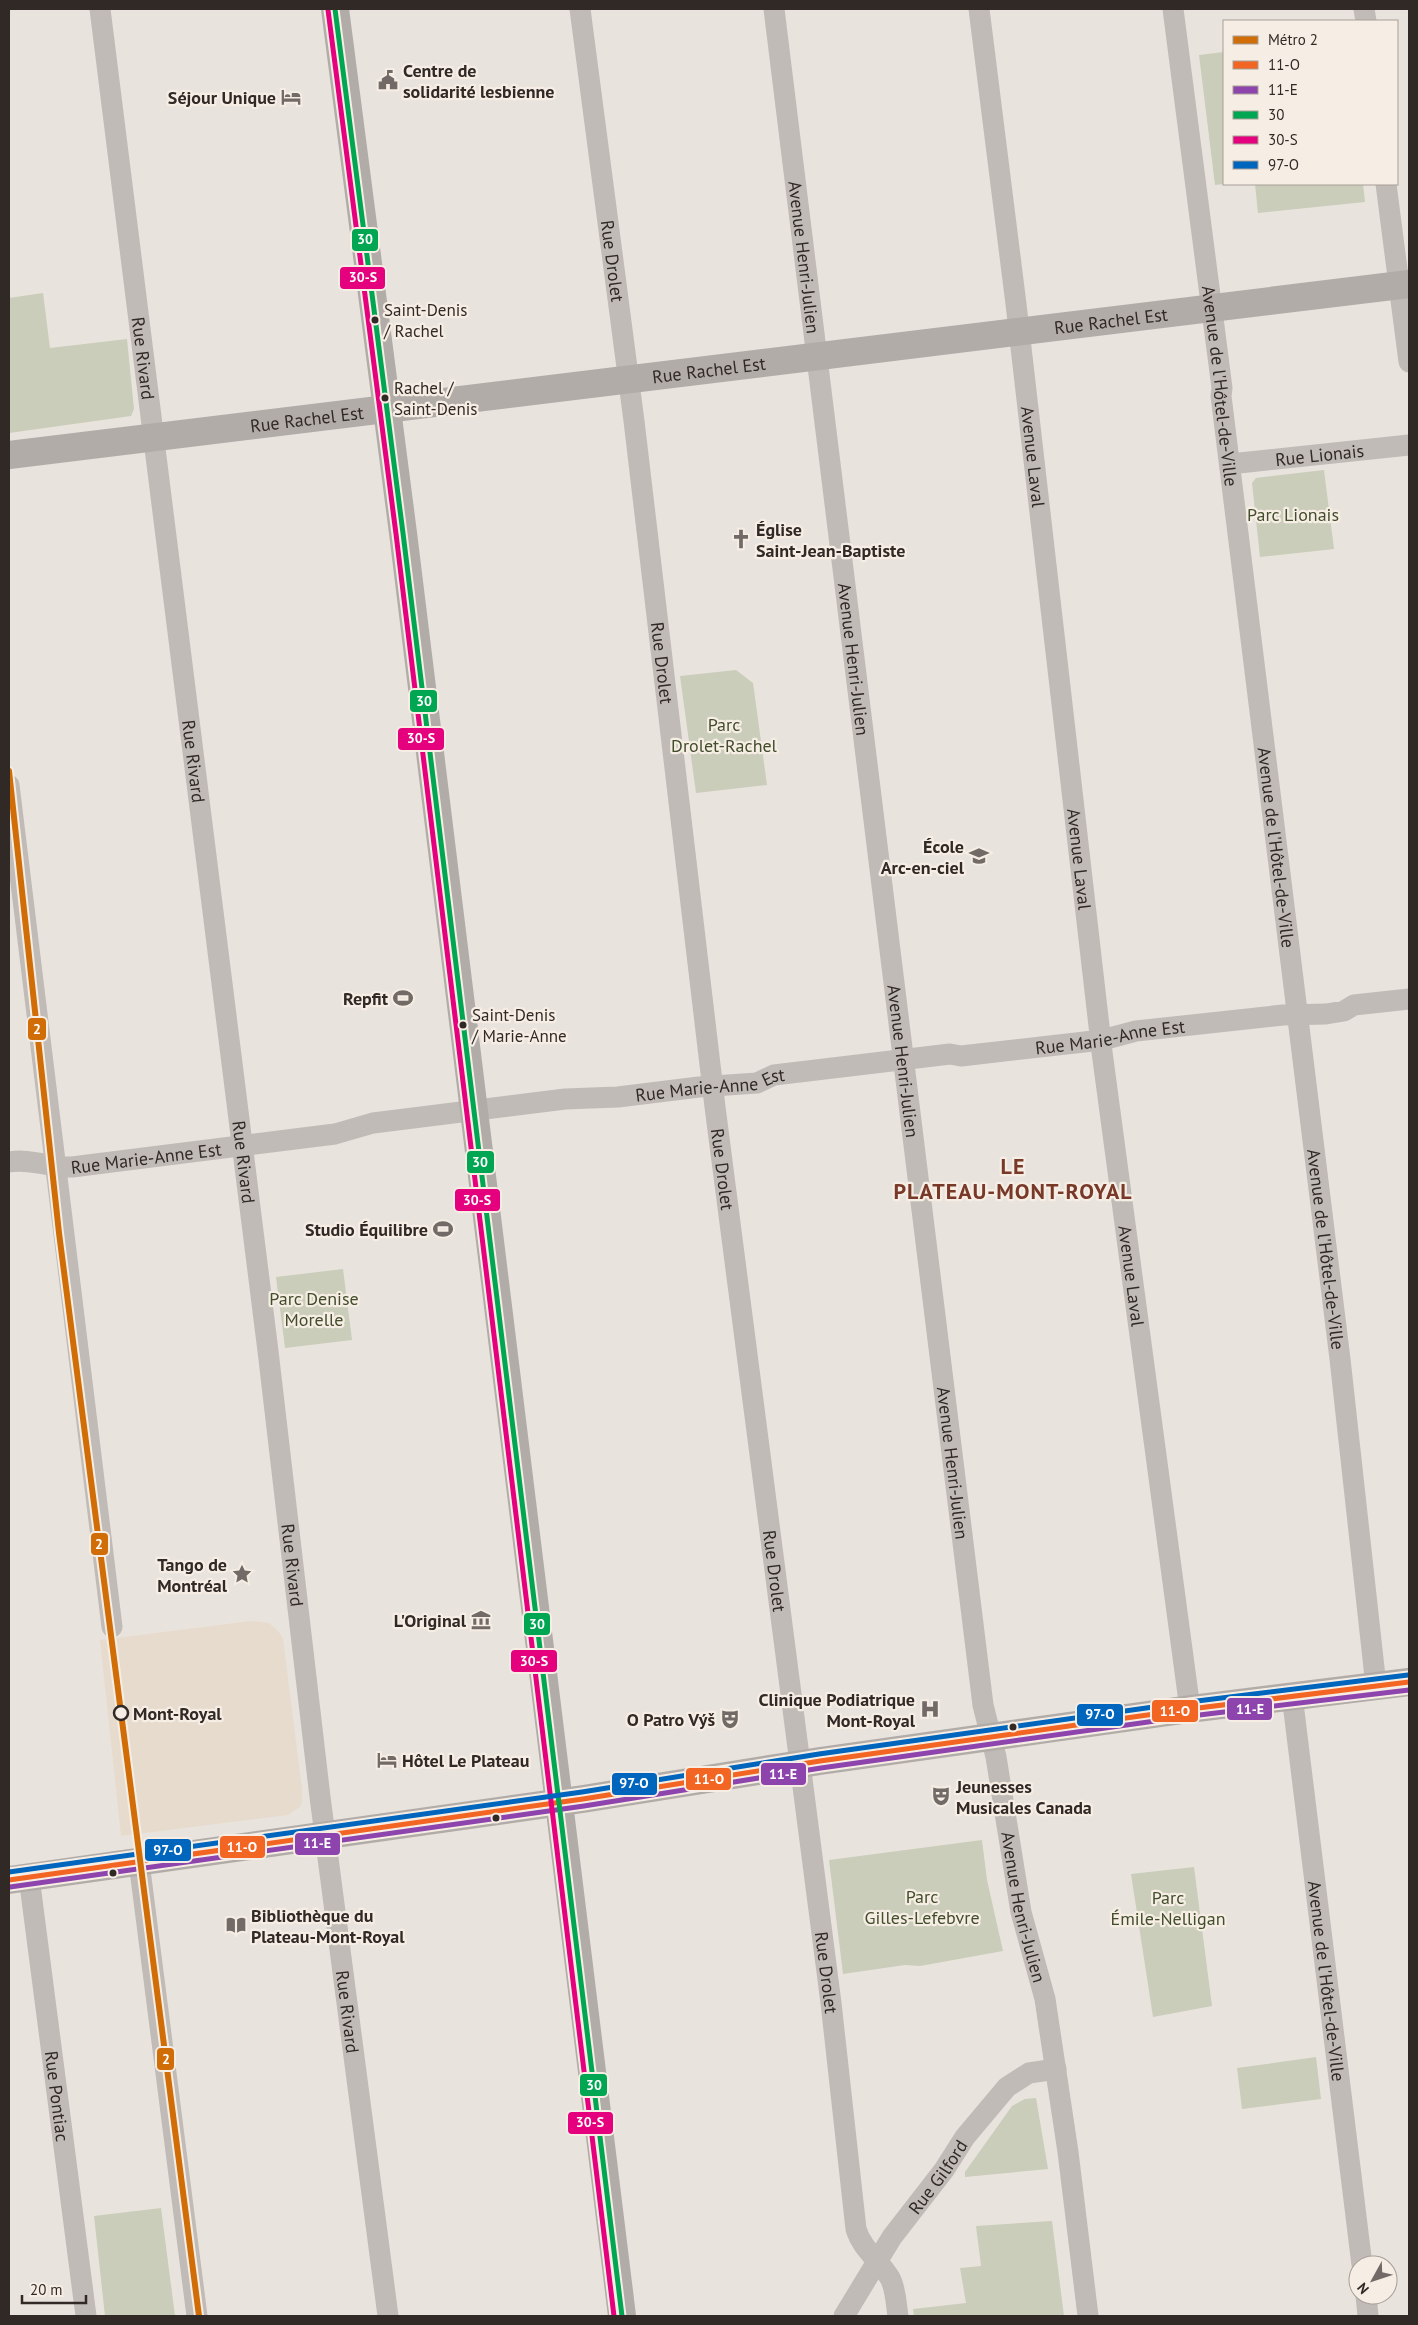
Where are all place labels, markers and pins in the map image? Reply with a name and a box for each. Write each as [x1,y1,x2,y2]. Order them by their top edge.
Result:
place label: Centre de solidarité lesbienne [403,59,555,103]
public building icon: Centre de solidarité lesbienne [377,69,399,91]
place label: Séjour Unique [168,86,276,109]
hotel icon: Séjour Unique [280,86,302,108]
place label: Saint-Denis / Rachel [383,299,467,342]
marker: Saint-Denis / Rachel [370,315,380,325]
place label: Rachel / Saint-Denis [394,377,477,420]
marker: Rachel / Saint-Denis [380,393,390,403]
place label: Église Saint-Jean-Baptiste [756,518,905,562]
church icon: Église Saint-Jean-Baptiste [730,528,752,550]
place label: École Arc-en-ciel [881,835,965,879]
school or university icon: École Arc-en-ciel [968,845,990,867]
place label: Repfit [343,987,389,1010]
sports icon: Repfit [392,987,414,1009]
place label: Saint-Denis / Marie-Anne [471,1004,567,1047]
marker: Saint-Denis / Marie-Anne [458,1020,468,1030]
place label: Studio Équilibre [305,1218,428,1241]
sports icon: Studio Équilibre [432,1218,454,1240]
place label: Tango de Montréal [157,1553,228,1597]
place icon: Tango de Montréal [231,1563,253,1585]
place label: L'Original [394,1609,467,1632]
museum icon: L'Original [470,1609,492,1631]
place label: Clinique Podiatrique Mont-Royal [758,1688,916,1732]
hospital icon: Clinique Podiatrique Mont-Royal [919,1698,941,1720]
place label: Mont-Royal [133,1702,222,1725]
marker: Mont-Royal [113,1705,129,1721]
place label: O Patro Výš [627,1708,715,1731]
theatre icon: O Patro Výš [719,1708,741,1730]
unlabelled marker [1008,1722,1018,1732]
hotel icon: Hôtel Le Plateau [376,1749,398,1771]
place label: Hôtel Le Plateau [402,1749,529,1772]
place label: Jeunesses Musicales Canada [955,1775,1092,1819]
theatre icon: Jeunesses Musicales Canada [930,1785,952,1807]
unlabelled marker [491,1813,501,1823]
unlabelled marker [108,1868,118,1878]
place label: Bibliothèque du Plateau-Mont-Royal [251,1904,405,1948]
library icon: Bibliothèque du Plateau-Mont-Royal [225,1914,247,1936]

